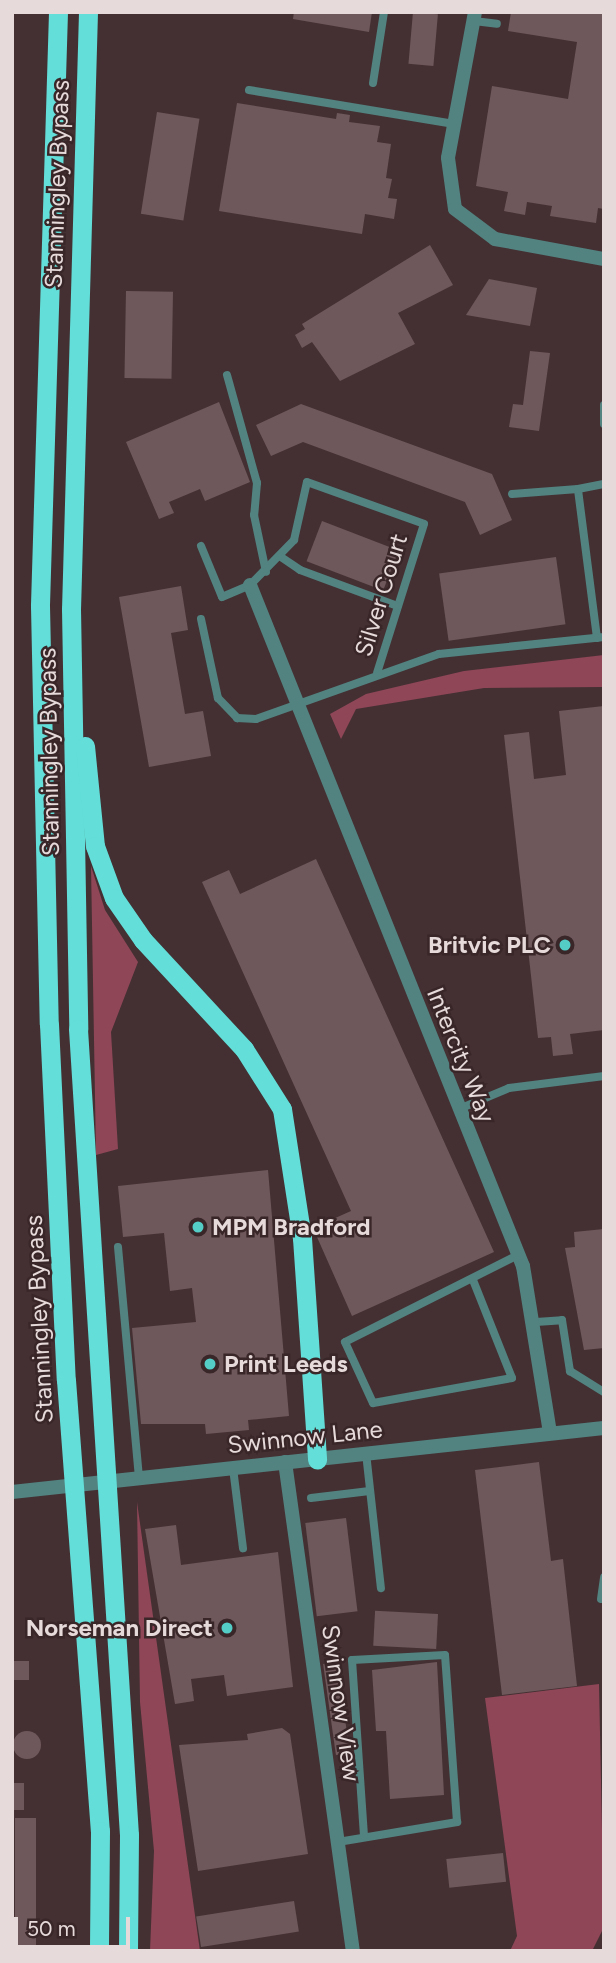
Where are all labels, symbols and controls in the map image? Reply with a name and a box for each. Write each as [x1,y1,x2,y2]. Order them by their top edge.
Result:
street label: Stanningley Bypass [39,79,75,289]
street label: Silver Court [349,530,413,660]
street label: Stanningley Bypass [33,648,65,856]
place label: Britvic PLC [428,931,551,959]
marker: Britvic PLC [557,937,573,953]
street label: Intercity Way [421,983,501,1127]
place label: MPM Bradford [212,1213,371,1241]
street label: Stanningley Bypass [19,1214,59,1424]
marker: MPM Bradford [190,1219,206,1235]
place label: Print Leeds [224,1350,348,1378]
marker: Print Leeds [202,1356,218,1372]
street label: Swinnow Lane [226,1415,384,1459]
place label: Norseman Direct [26,1614,213,1642]
marker: Norseman Direct [219,1620,235,1636]
street label: Swinnow View [316,1623,366,1783]
scale bar [18,1904,133,1948]
text: 50 m [27,1916,76,1941]

